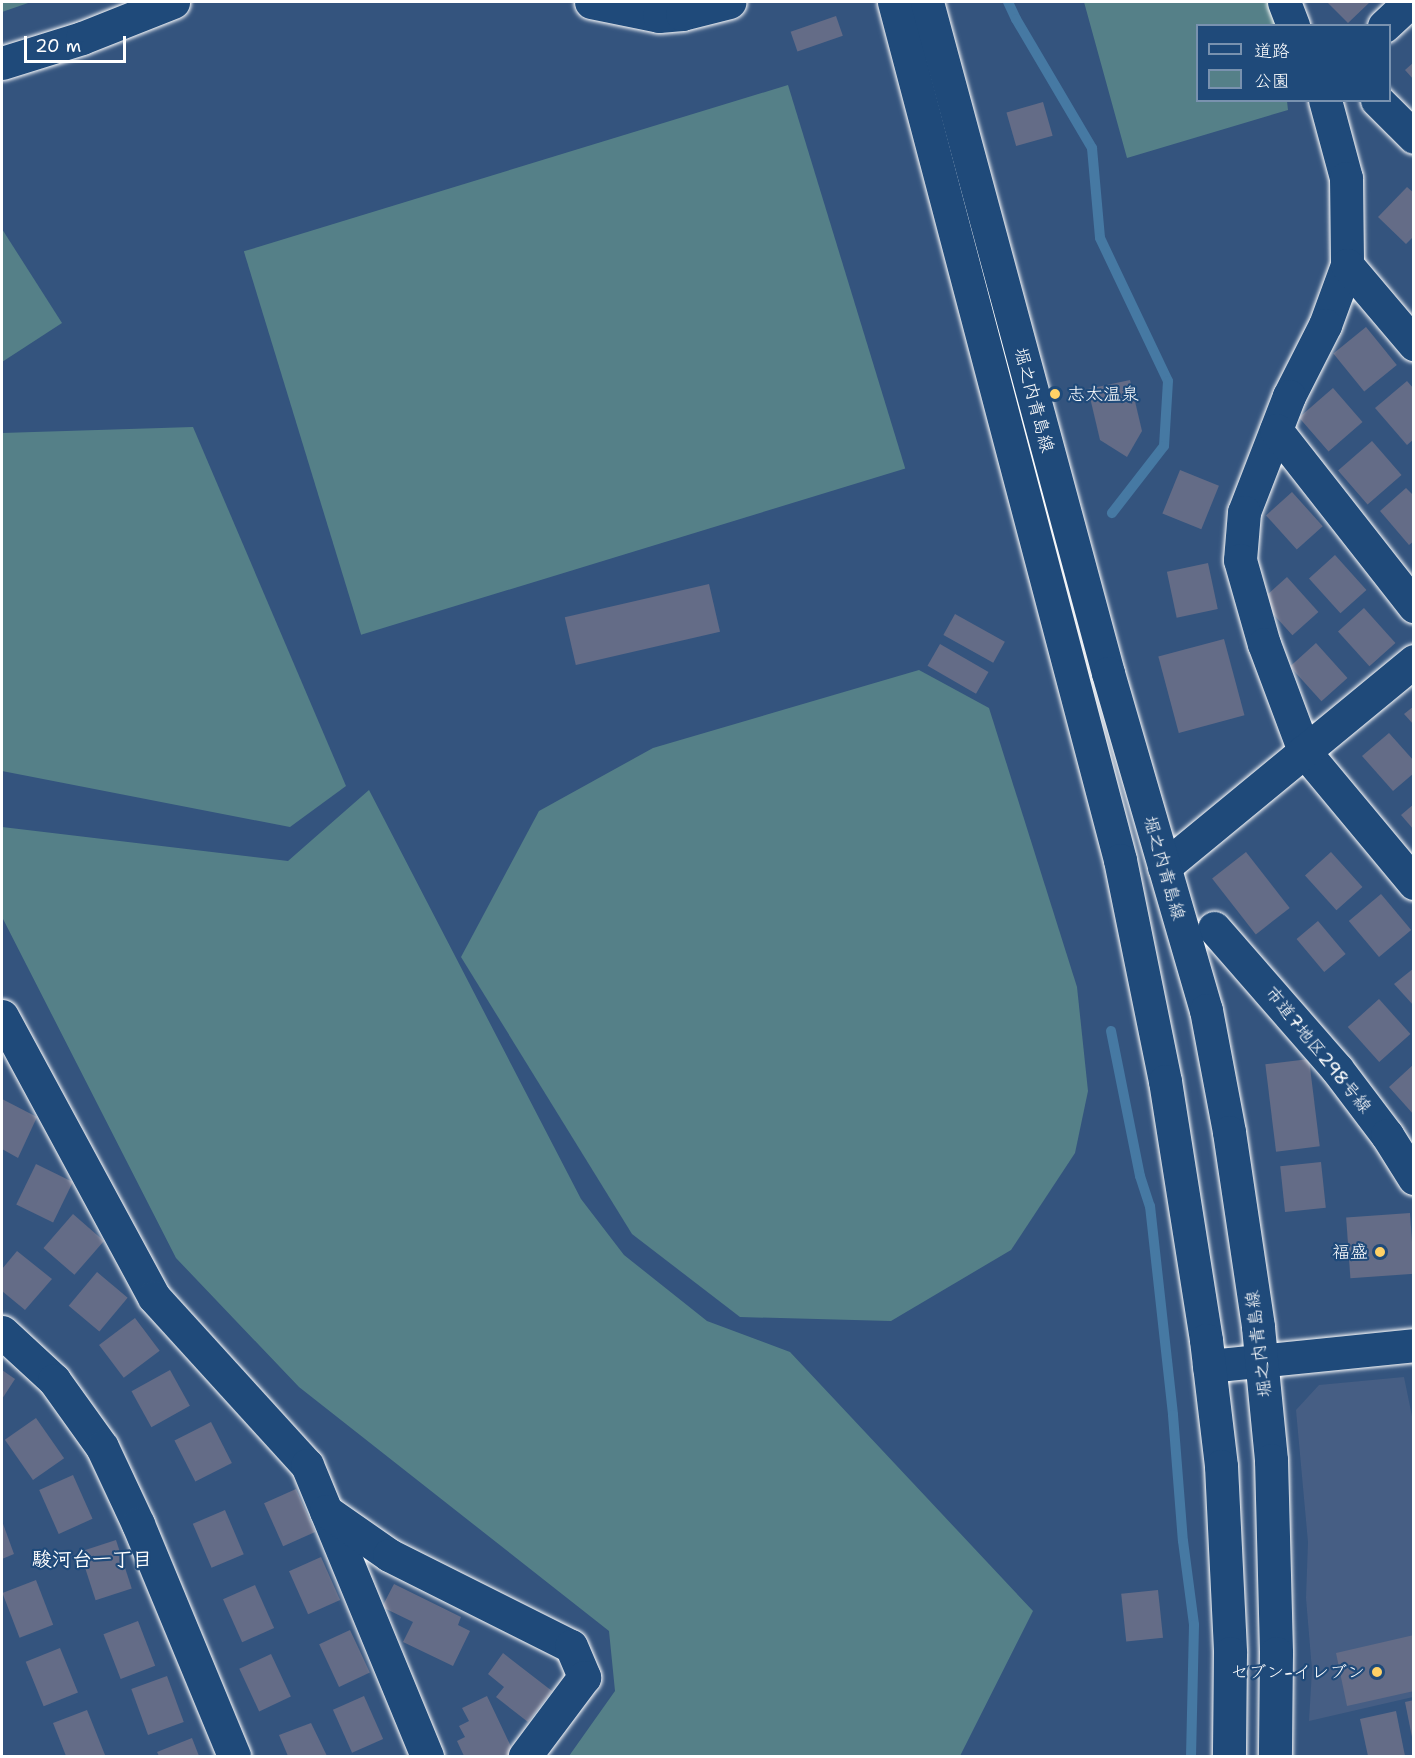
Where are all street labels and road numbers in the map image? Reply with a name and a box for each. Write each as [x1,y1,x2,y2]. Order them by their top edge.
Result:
street label: 堀之内青島線 [1010,345,1058,455]
street label: 堀之内青島線 [1139,813,1189,923]
street label: 市道7地区298号線 [1260,982,1376,1118]
street label: 堀之内青島線 [1242,1289,1276,1399]

